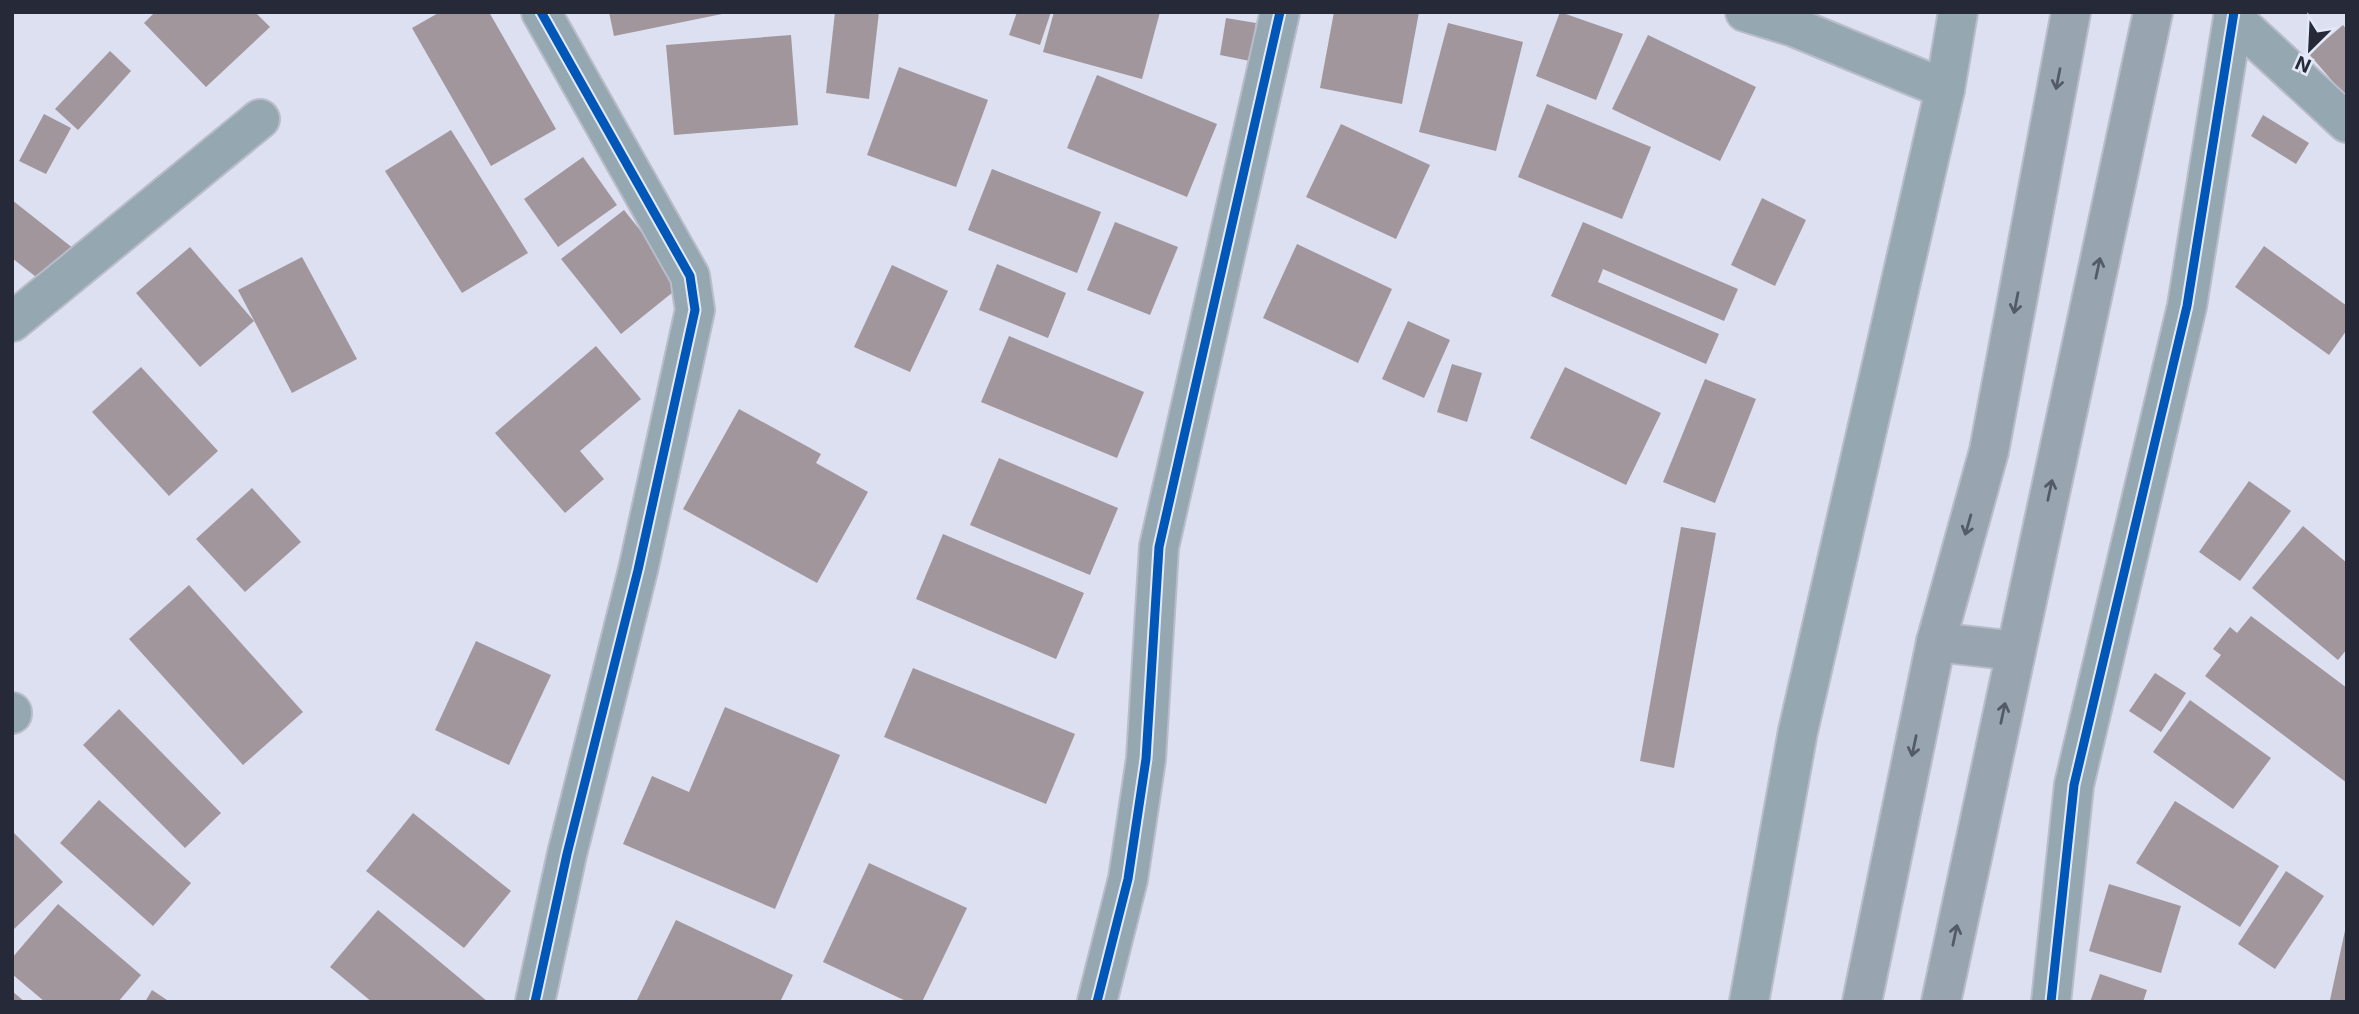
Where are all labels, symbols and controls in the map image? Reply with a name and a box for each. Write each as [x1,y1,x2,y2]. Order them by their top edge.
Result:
north arrow [2275,14,2345,84]
text: N [2292,51,2315,78]
one-way arrow [2051,67,2065,90]
one-way arrow [2092,257,2106,280]
one-way arrow [2009,291,2023,314]
one-way arrow [2044,479,2058,502]
one-way arrow [1961,513,1974,536]
one-way arrow [1997,702,2010,724]
one-way arrow [1907,734,1921,757]
one-way arrow [1949,924,1963,947]

